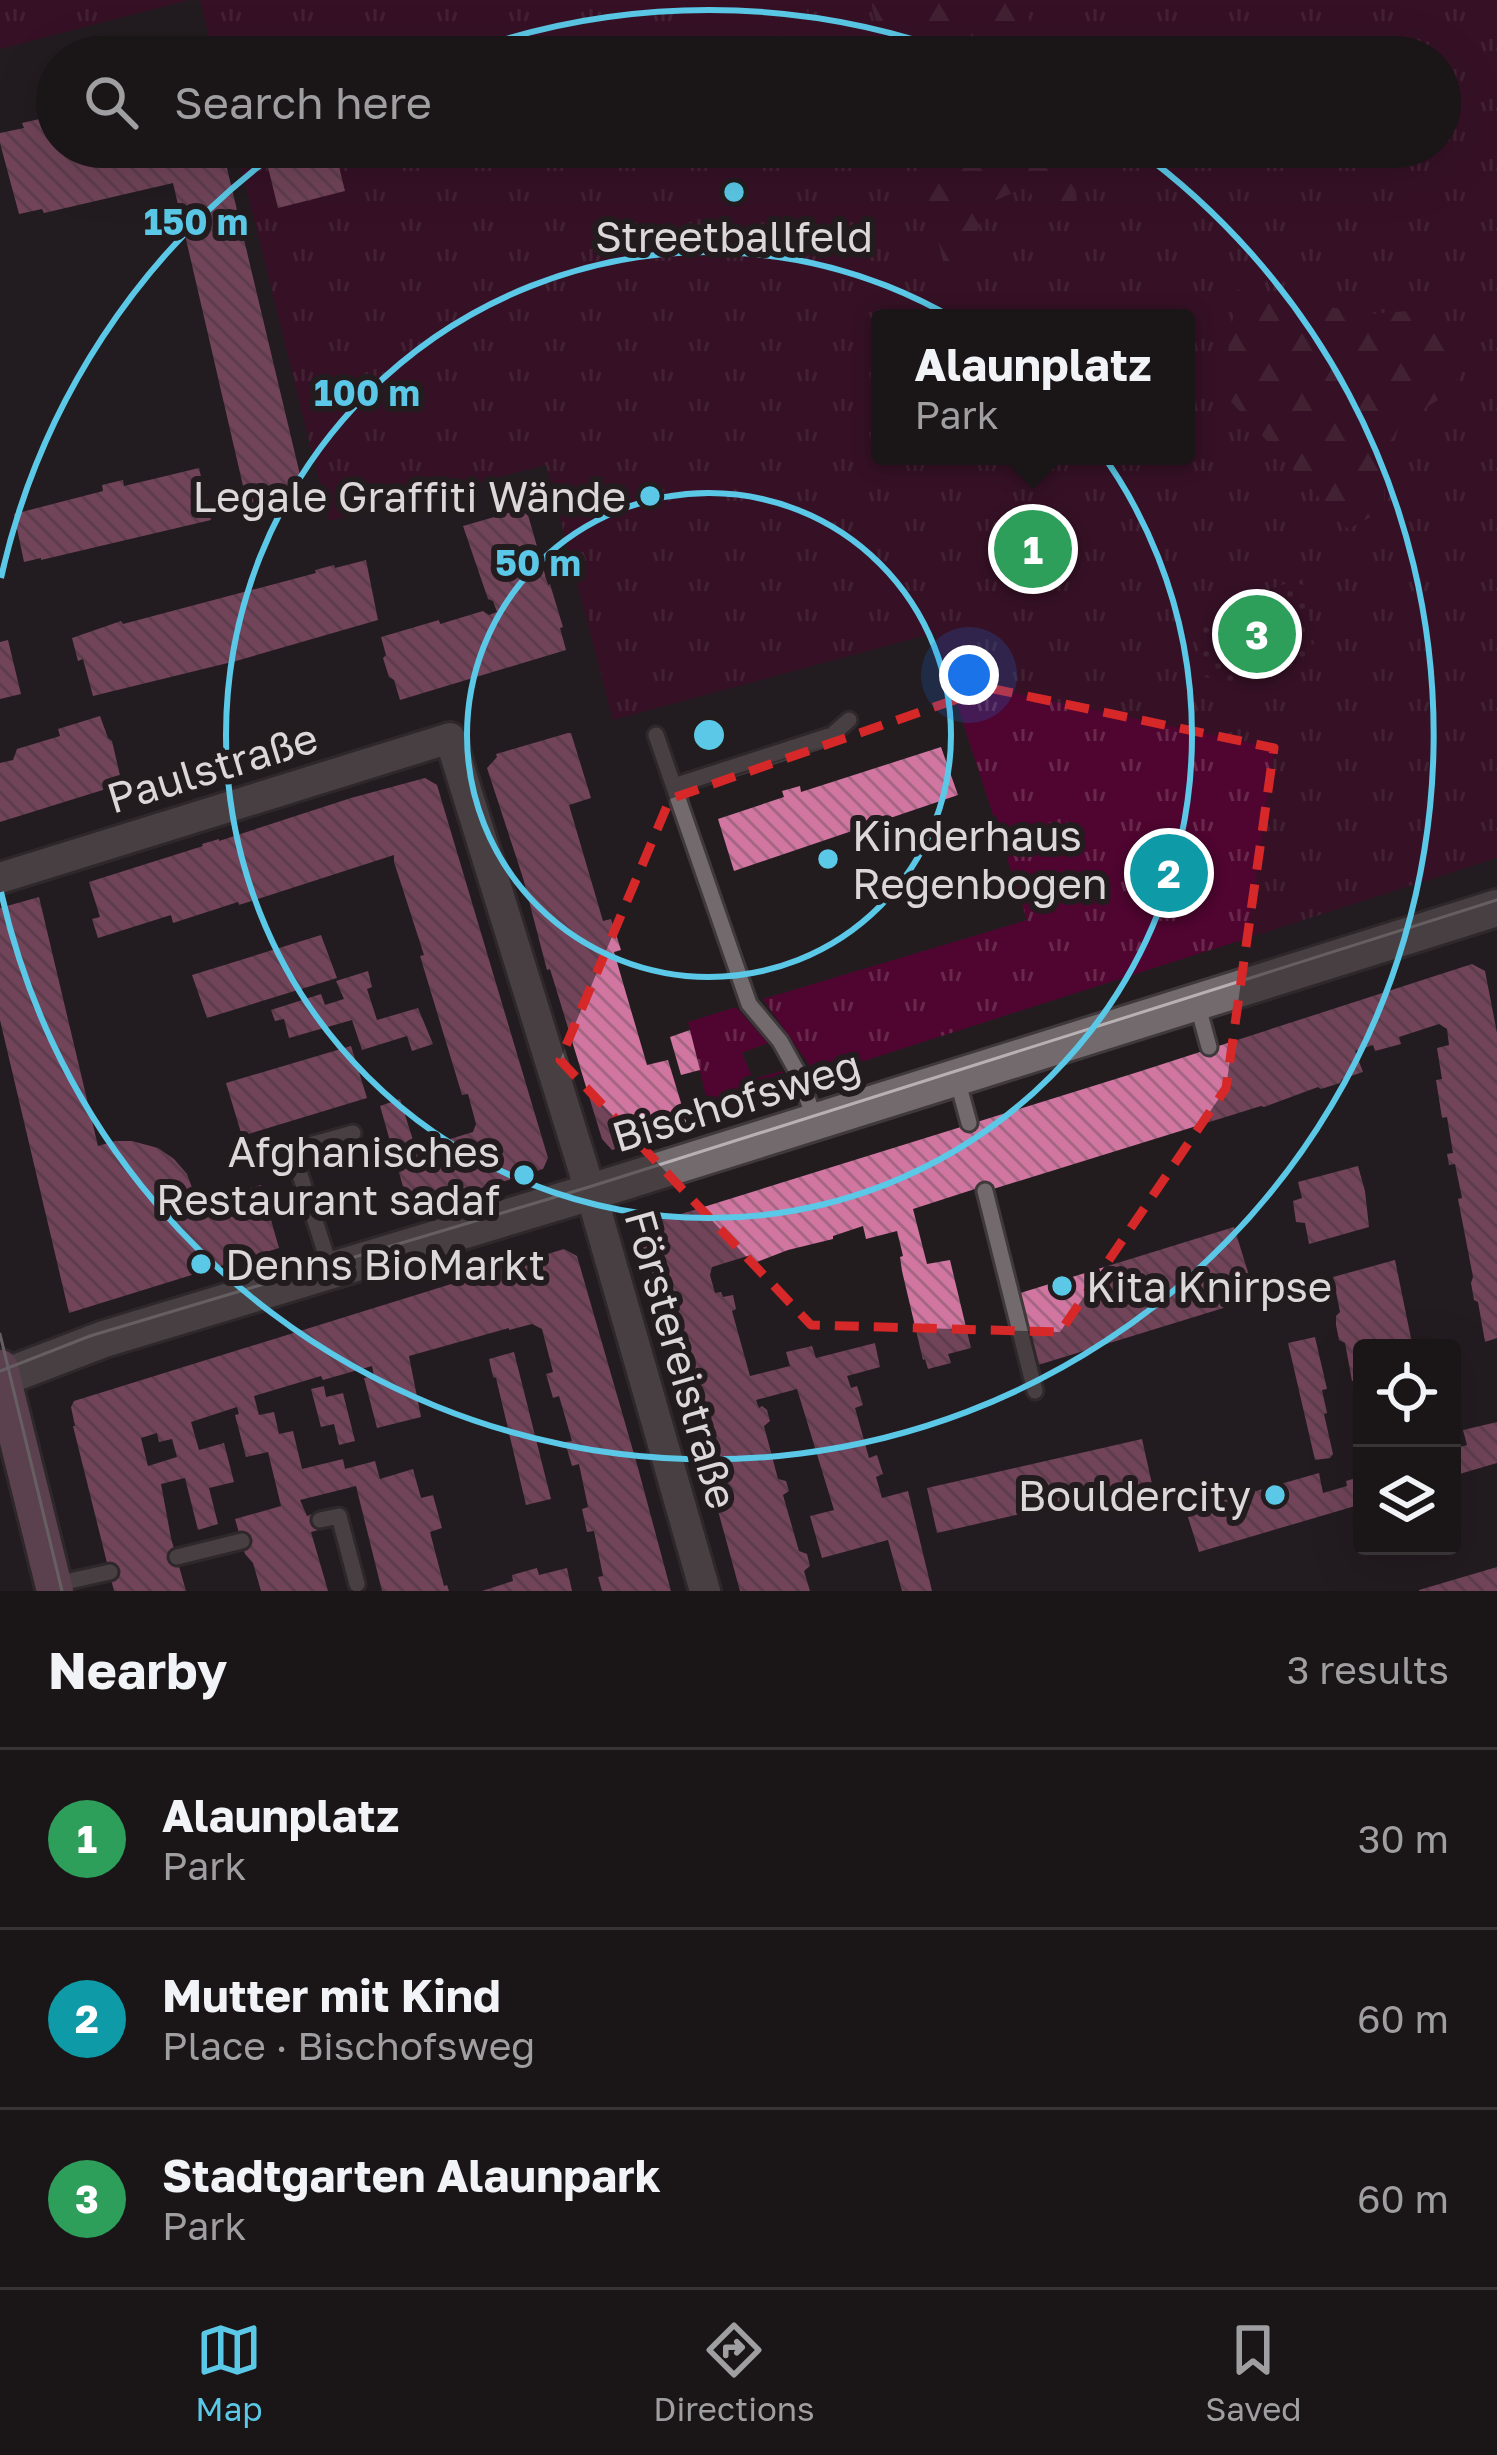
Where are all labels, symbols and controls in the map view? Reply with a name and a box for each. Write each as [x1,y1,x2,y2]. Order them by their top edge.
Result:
search box [36,36,1461,168]
icon: search [78,69,144,135]
text: Search here [174,75,432,129]
marker: Streetballfeld [721,179,747,205]
text: 150 m [144,200,248,243]
place label: Streetballfeld [595,211,873,261]
popup [871,309,1195,465]
text: Alaunplatz [914,337,1152,391]
text: 100 m [314,371,420,414]
text: Park [914,391,999,438]
place label: Legale Graffiti Wände [193,471,626,521]
marker: Legale Graffiti Wände [637,483,663,509]
pin: 1 [994,504,1072,594]
text: 50 m [495,541,581,584]
pin: 3 [1218,589,1296,679]
your location [939,645,999,705]
street label: Paulstraße [101,711,323,823]
centre of rings [688,714,730,756]
place label: Kinderhaus Regenbogen [852,810,1108,908]
pin: 2 [1130,828,1208,918]
marker: Kinderhaus Regenbogen [815,846,841,872]
street label: Bischofsweg [606,1039,866,1161]
place label: Afghanisches Restaurant sadaf [156,1126,500,1224]
marker: Afghanisches Restaurant sadaf [511,1162,537,1188]
street label: Förstereistraße [615,1204,749,1514]
place label: Denns BioMarkt [225,1239,545,1289]
marker: Denns BioMarkt [188,1251,214,1277]
place label: Kita Knirpse [1086,1261,1332,1311]
marker: Kita Knirpse [1049,1273,1075,1299]
map controls [1353,1339,1461,1555]
button: locate [1353,1339,1461,1447]
button: layers [1353,1447,1461,1555]
place label: Bouldercity [1018,1470,1251,1520]
marker: Bouldercity [1262,1482,1288,1508]
text: Nearby [48,1639,227,1700]
text: 3 results [1287,1646,1449,1693]
text: Alaunplatz [162,1788,399,1842]
text: 1 [77,1815,97,1862]
text: 30 m [1358,1815,1449,1862]
text: Park [162,1842,246,1889]
text: Mutter mit Kind [162,1968,501,2022]
text: 2 [75,1995,99,2042]
text: 60 m [1357,1995,1449,2042]
text: Place · Bischofsweg [162,2022,535,2069]
text: Stadtgarten Alaunpark [162,2148,661,2202]
text: 3 [75,2175,99,2222]
text: 60 m [1357,2175,1449,2222]
text: Park [162,2202,246,2249]
tab: Map [195,2317,263,2428]
tab: Directions [653,2317,815,2428]
tab: Saved [1205,2317,1302,2428]

